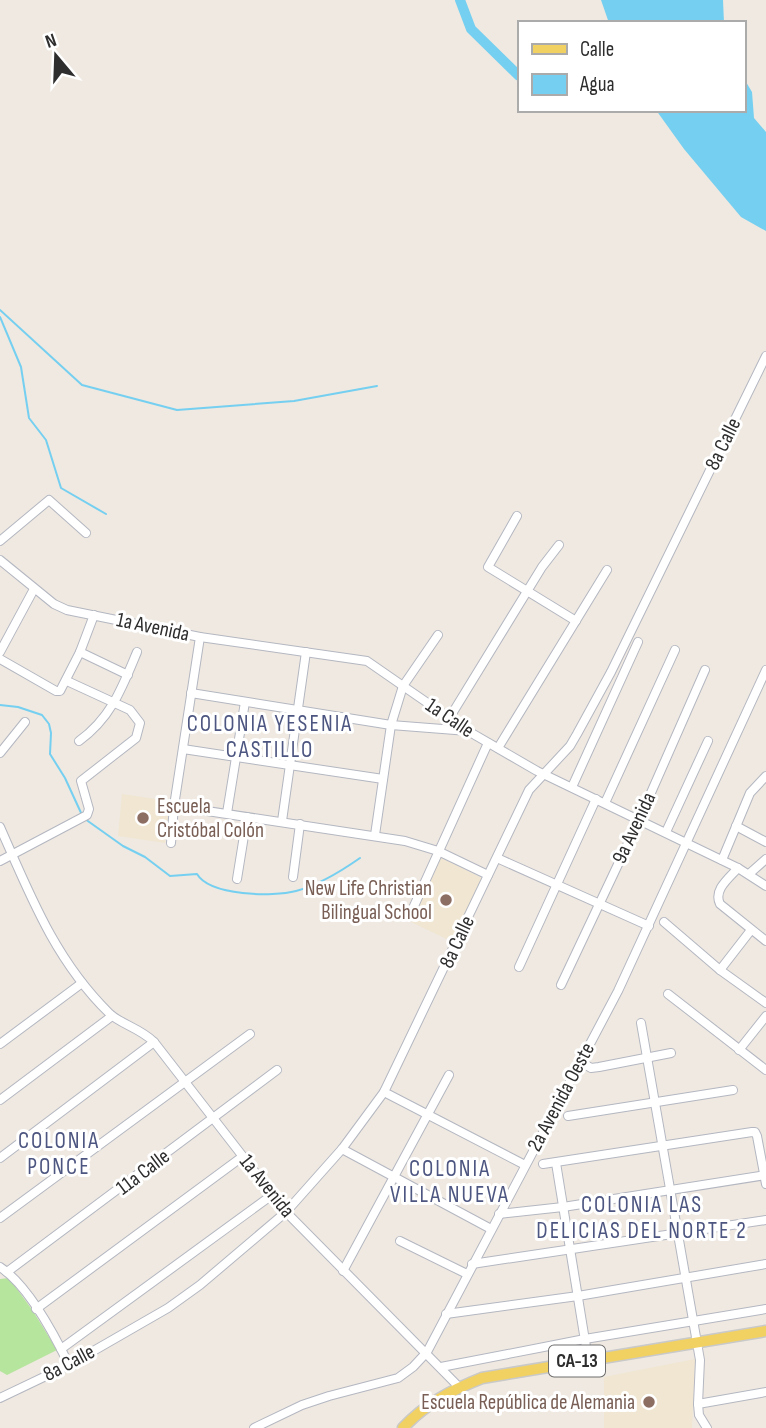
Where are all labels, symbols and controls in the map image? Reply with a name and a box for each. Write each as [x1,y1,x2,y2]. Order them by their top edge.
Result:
north arrow [21,21,91,91]
legend [518,21,745,112]
text: N [42,29,59,54]
text: Calle [580,37,614,62]
text: Agua [579,72,615,97]
street label: 8a Calle [700,414,746,474]
street label: 1a Avenida [114,607,192,647]
street label: 1a Calle [421,693,479,743]
district label: COLONIA YESENIA CASTILLO [187,710,353,764]
street label: 9a Avenida [607,788,661,868]
place label: Escuela Cristóbal Colón [157,794,264,843]
marker: Escuela Cristóbal Colón [135,810,151,826]
place label: New Life Christian Bilingual School [305,876,432,925]
marker: New Life Christian Bilingual School [438,892,454,908]
street label: 8a Calle [434,912,480,972]
street label: 2a Avenida Oeste [522,1038,600,1156]
district label: COLONIA PONCE [18,1127,100,1181]
street label: 11a Calle [111,1144,175,1200]
street label: 1a Avenida [234,1149,300,1223]
district label: COLONIA VILLA NUEVA [390,1155,510,1209]
district label: COLONIA LAS DELICIAS DEL NORTE 2 [536,1191,748,1245]
street label: 8a Calle [39,1339,99,1387]
road number: CA-13 [549,1345,605,1376]
place label: Escuela República de Alemania [421,1390,635,1415]
marker: Escuela República de Alemania [641,1394,657,1410]

